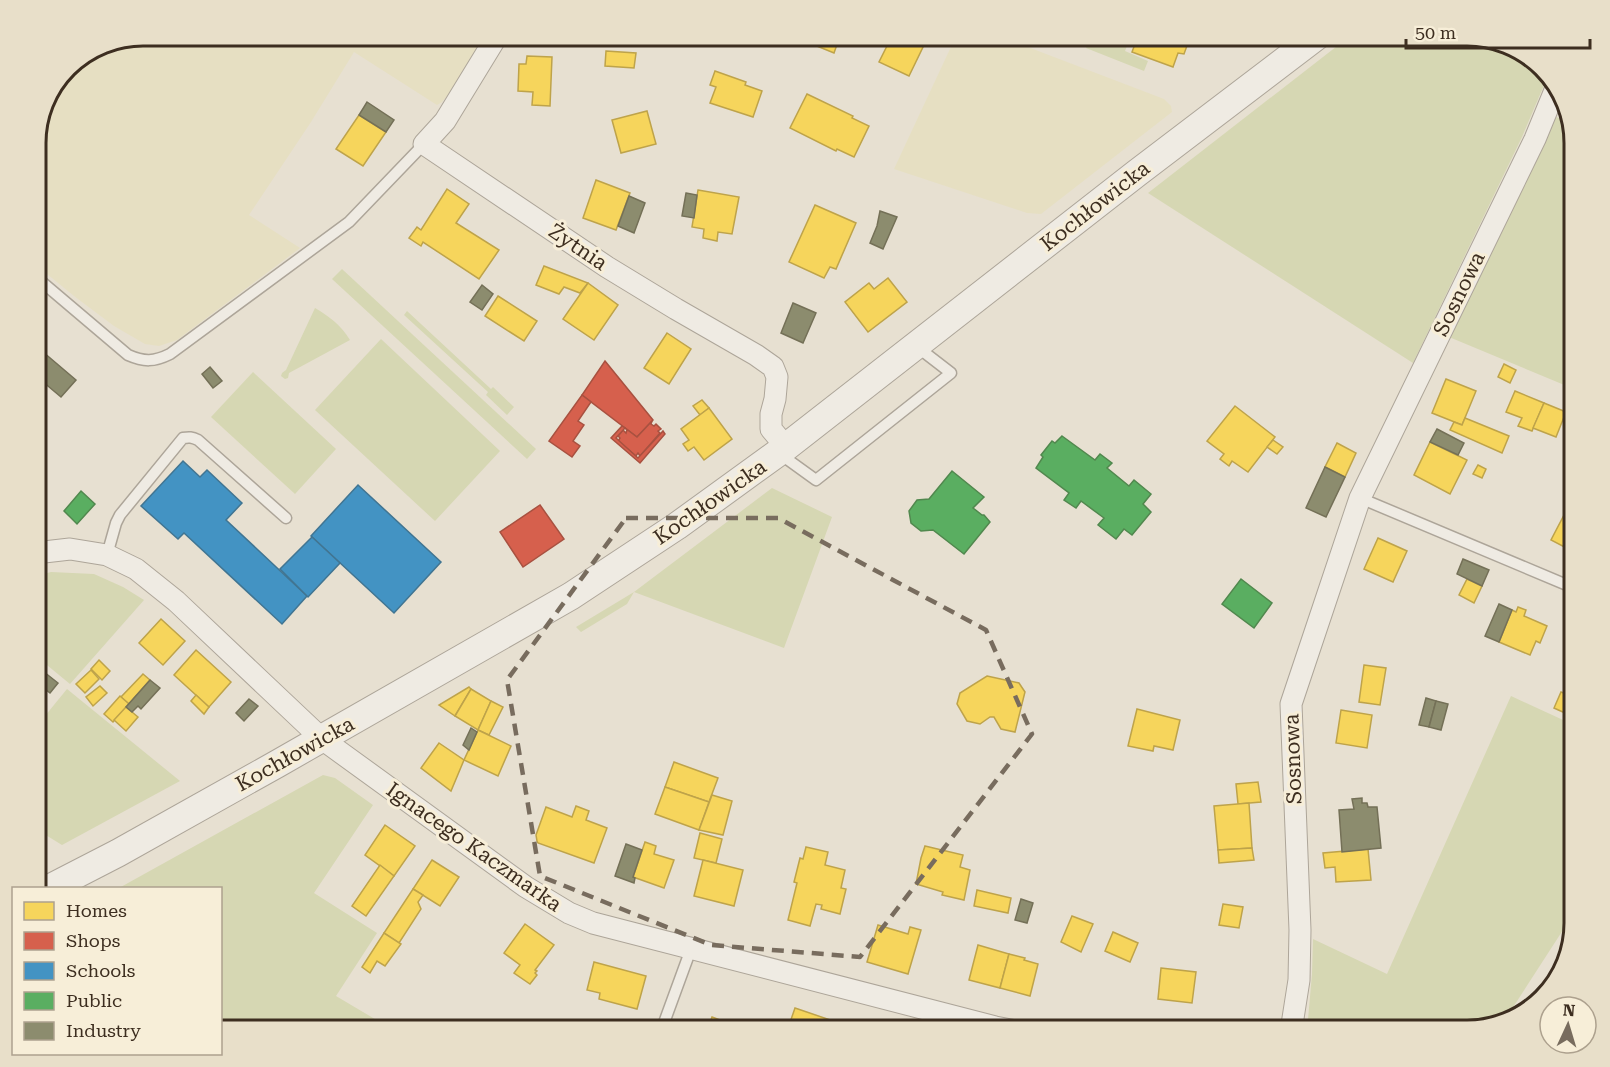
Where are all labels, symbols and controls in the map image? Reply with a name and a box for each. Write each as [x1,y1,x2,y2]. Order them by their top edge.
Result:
scale bar [1406,12,1590,50]
text: 50 m [1415,22,1456,43]
street label: Kochłowicka [1036,156,1155,256]
street label: Żytnia [544,219,612,276]
street label: Sosnowa [1428,247,1490,340]
street label: Kochłowicka [649,454,771,550]
street label: Kochłowicka [232,711,359,796]
street label: Sosnowa [1279,713,1307,805]
street label: Ignacego Kaczmarka [382,777,567,917]
legend [12,887,222,1055]
text: Homes [66,900,127,921]
text: Shops [66,930,120,951]
text: Schools [66,960,135,981]
text: Public [66,990,122,1011]
north arrow [1538,995,1598,1055]
text: N [1562,1001,1576,1020]
text: Industry [66,1020,141,1041]

